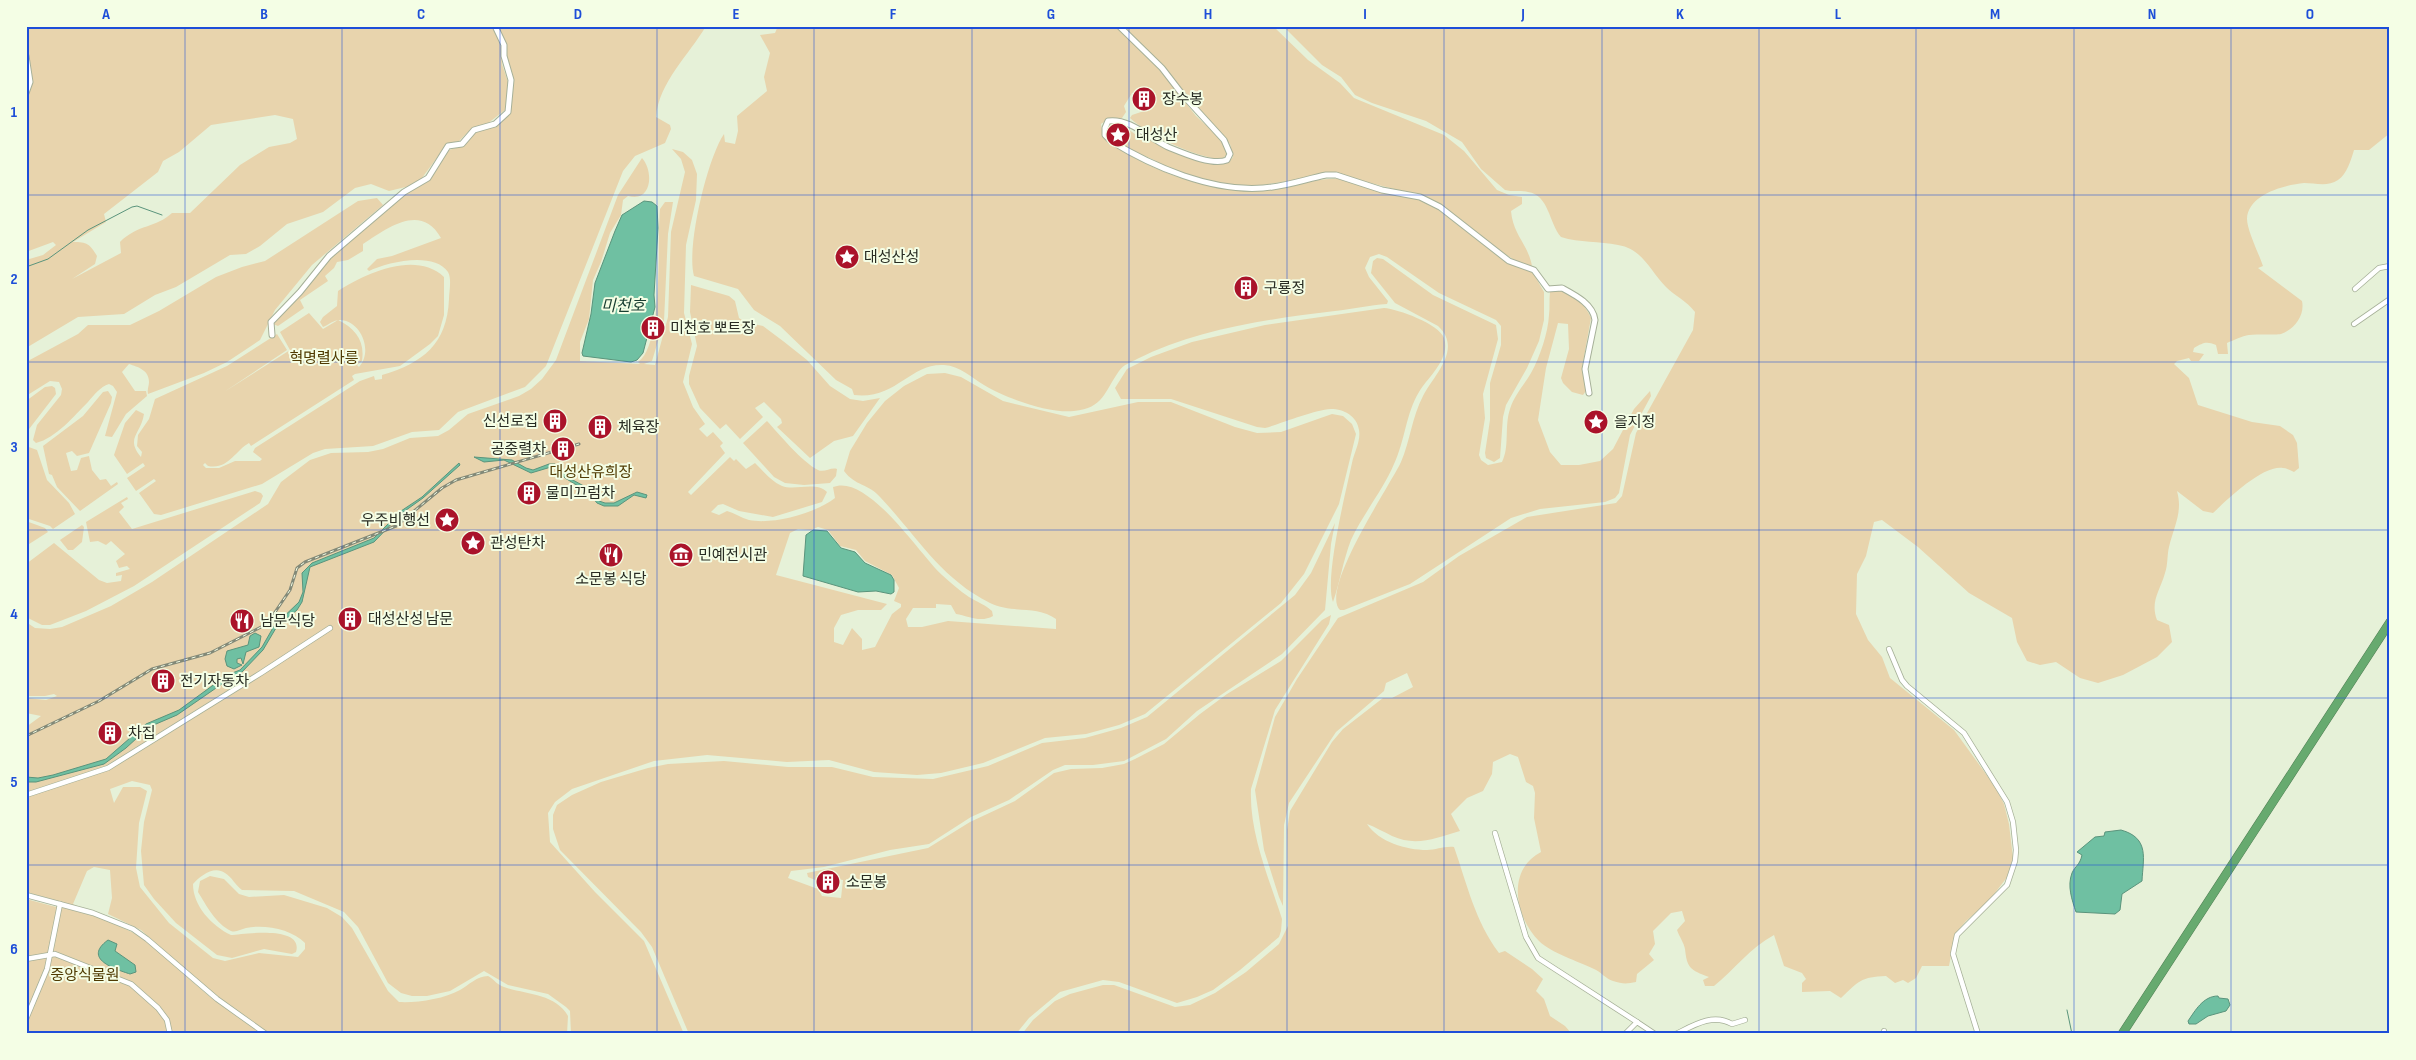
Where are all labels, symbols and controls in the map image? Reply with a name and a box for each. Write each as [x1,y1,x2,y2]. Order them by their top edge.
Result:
text: A [101,5,110,24]
text: B [260,5,268,24]
text: C [417,5,425,24]
text: D [574,5,582,24]
text: E [733,5,740,24]
text: F [890,5,897,24]
text: G [1047,5,1055,24]
text: H [1204,5,1212,24]
text: I [1363,5,1367,24]
text: J [1520,5,1525,24]
text: K [1676,5,1684,24]
text: L [1835,5,1842,24]
text: M [1990,5,2000,24]
text: N [2148,5,2156,24]
text: O [2306,5,2314,24]
building icon: 장수봉 [1131,86,1157,112]
place label: 장수봉 [1162,90,1203,109]
text: 1 [11,103,18,122]
place icon: 대성산 [1105,122,1131,148]
place label: 대성산 [1136,126,1178,145]
place icon: 대성산성 [834,244,860,270]
place label: 대성산성 [864,248,919,267]
text: 2 [10,270,18,289]
building icon: 구룡정 [1233,275,1259,301]
place label: 구룡정 [1264,279,1305,298]
water label: 미천호 [601,297,646,316]
building icon: 미천호 뽀트장 [640,315,666,341]
place label: 미천호 뽀트장 [670,319,755,338]
park label: 혁명렬사릉 [289,349,359,368]
building icon: 신선로집 [542,408,568,434]
place icon: 을지정 [1583,409,1609,435]
place label: 신선로집 [483,412,538,431]
place label: 을지정 [1614,413,1655,432]
building icon: 체육장 [587,414,613,440]
place label: 체육장 [618,418,660,437]
building icon: 공중렬차 [550,436,576,462]
text: 3 [10,438,18,457]
place label: 공중렬차 [491,440,546,459]
park label: 대성산유희장 [550,463,633,482]
building icon: 물미끄럼차 [516,480,542,506]
place label: 물미끄럼차 [546,484,615,503]
place icon: 우주비행선 [434,507,460,533]
place label: 우주비행선 [361,511,430,530]
place icon: 관성탄차 [460,530,486,556]
place label: 관성탄차 [490,534,545,553]
restaurant icon: 소문봉 식당 [598,542,624,568]
museum icon: 민예전시관 [668,542,694,568]
place label: 민예전시관 [698,546,767,565]
place label: 소문봉 식당 [575,570,647,589]
text: 4 [10,605,18,624]
building icon: 대성산성 남문 [337,606,363,632]
restaurant icon: 남문식당 [229,608,255,634]
place label: 대성산성 남문 [368,610,453,629]
place label: 남문식당 [260,612,315,631]
building icon: 전기자동차 [150,668,176,694]
place label: 전기자동차 [180,672,249,691]
building icon: 차집 [97,720,123,746]
place label: 차집 [128,724,156,743]
text: 5 [10,773,18,792]
building icon: 소문봉 [815,869,841,895]
place label: 소문봉 [846,873,887,892]
text: 6 [10,940,18,959]
park label: 중앙식물원 [50,966,120,985]

